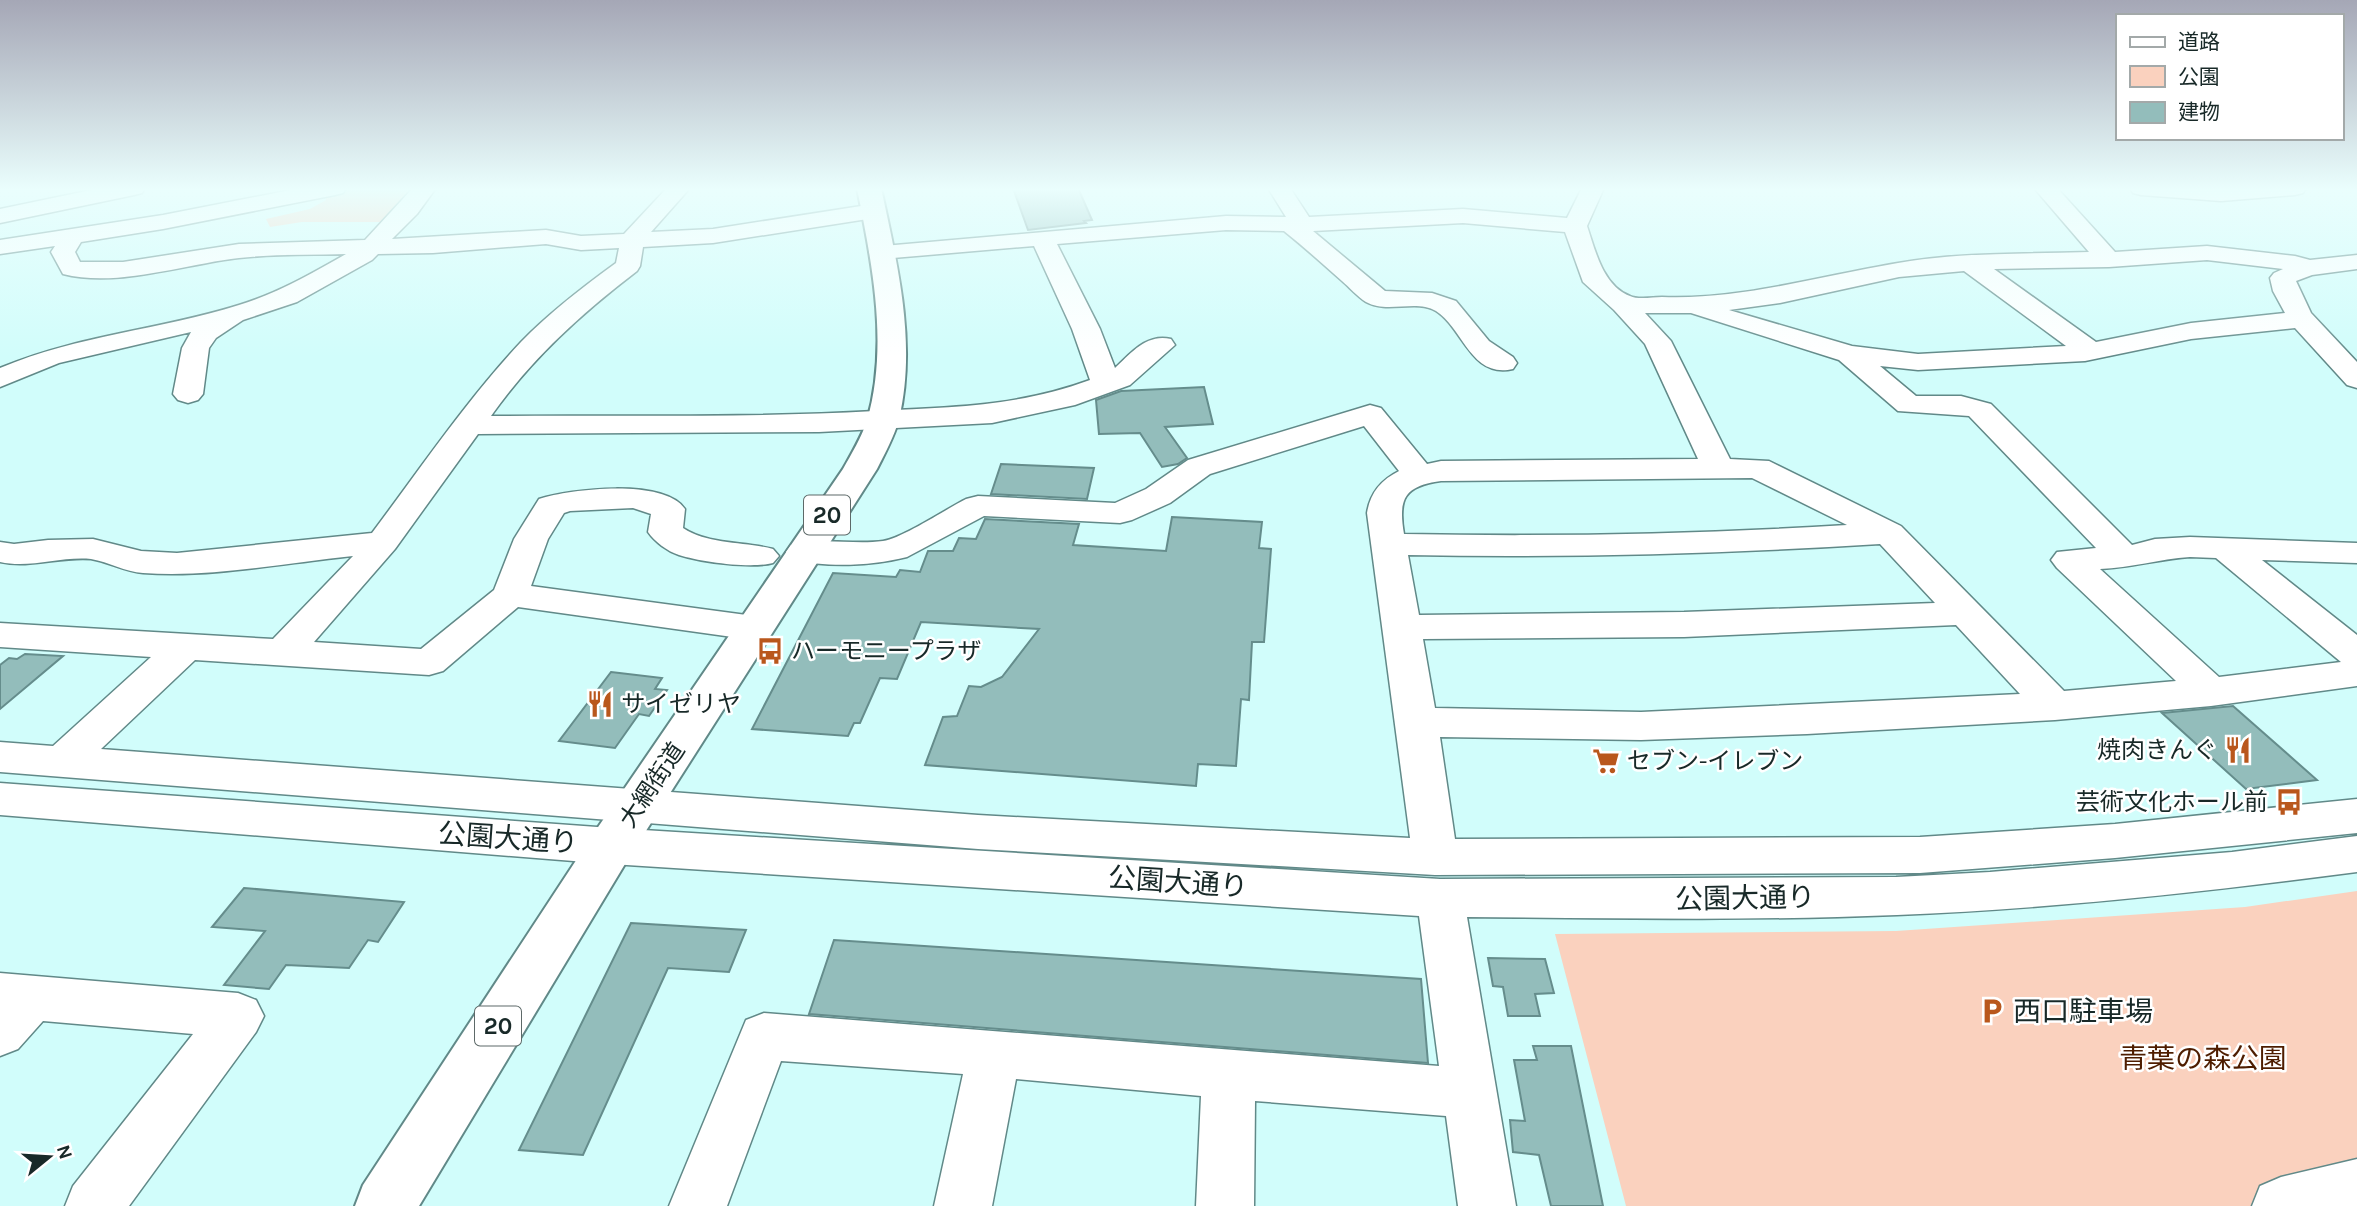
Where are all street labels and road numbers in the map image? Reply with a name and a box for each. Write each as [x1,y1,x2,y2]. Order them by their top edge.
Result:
road number: 20 [804,495,850,534]
street label: 大網街道 [614,737,690,833]
street label: 公園大通り [437,817,579,859]
street label: 公園大通り [1107,861,1249,903]
street label: 公園大通り [1675,880,1815,916]
road number: 20 [475,1007,521,1046]

